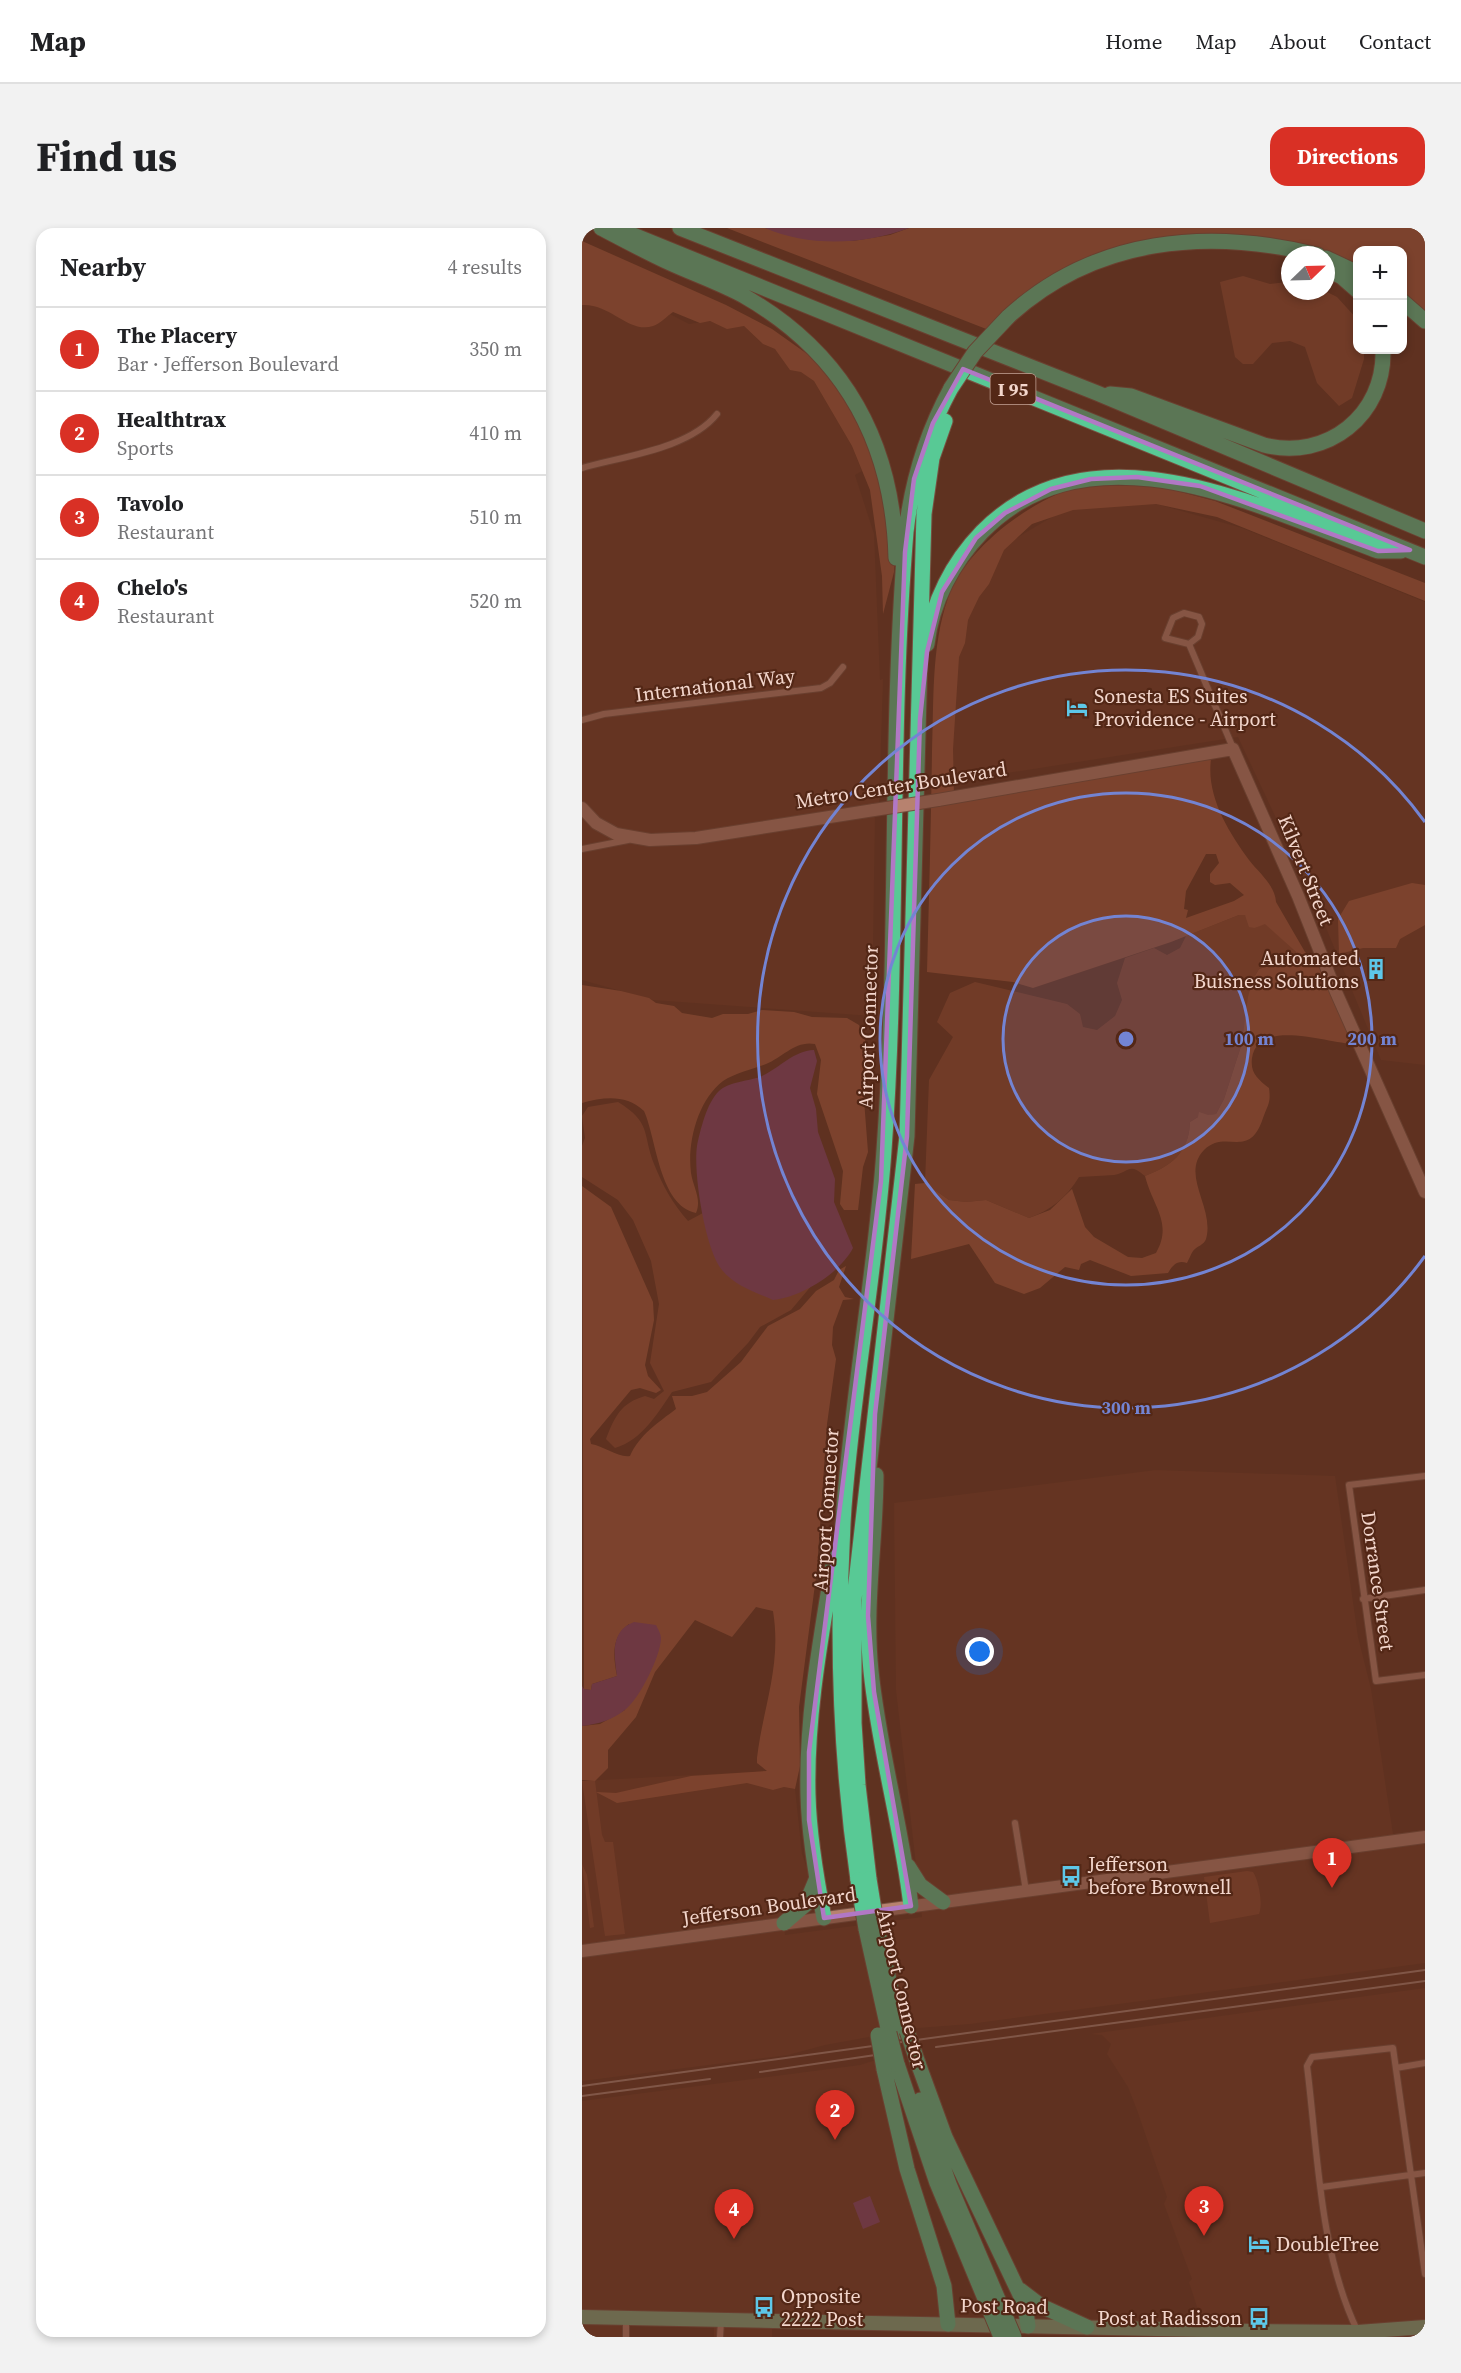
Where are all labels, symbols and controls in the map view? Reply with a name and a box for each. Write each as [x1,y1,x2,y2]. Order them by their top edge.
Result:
text: Map [30,22,86,60]
text: Home [1105,27,1163,56]
text: Map [1196,27,1237,56]
text: About [1270,27,1326,56]
text: Contact [1359,27,1431,56]
text: Find us [36,127,177,185]
button: Directions [1270,127,1425,186]
north arrow [1281,246,1335,300]
map controls [1353,246,1407,354]
button: + [1353,246,1407,300]
text: Nearby [60,249,146,285]
text: 4 results [447,253,522,281]
button: − [1353,300,1407,354]
text: The Placery [117,320,237,350]
text: 1 [74,335,85,363]
text: 350 m [469,335,522,363]
text: Bar · Jefferson Boulevard [117,350,339,378]
road number: I 95 [990,374,1036,404]
text: Healthtrax [117,404,226,434]
text: 2 [74,419,85,447]
text: 410 m [469,419,522,447]
text: Sports [117,434,174,462]
text: Tavolo [117,488,184,518]
text: 3 [74,503,85,531]
text: 510 m [469,503,522,531]
text: Restaurant [117,518,214,546]
text: Chelo's [117,572,188,602]
text: 4 [74,587,85,615]
text: 520 m [469,587,522,615]
text: Restaurant [117,602,214,630]
street label: International Way [634,661,797,709]
place label: Sonesta ES Suites Providence - Airport [1094,682,1276,733]
hotel icon: Sonesta ES Suites Providence - Airport [1065,696,1089,720]
street label: Metro Center Boulevard [793,754,1009,816]
street label: Kilvert Street [1271,811,1341,930]
street label: Airport Connector [851,944,885,1109]
place label: Automated Buisness Solutions [1194,944,1360,995]
building icon: Automated Buisness Solutions [1364,957,1388,981]
text: 100 m [1224,1026,1274,1051]
text: 200 m [1347,1026,1397,1051]
centre of rings [1116,1029,1136,1049]
text: 300 m [1101,1395,1151,1420]
street label: Airport Connector [806,1427,846,1593]
street label: Dorrance Street [1354,1510,1402,1653]
your location [965,1637,994,1666]
pin: 1 [1312,1838,1352,1888]
place label: Jefferson before Brownell [1087,1850,1232,1901]
bus stop icon: Jefferson before Brownell [1059,1864,1083,1888]
street label: Jefferson Boulevard [679,1880,858,1932]
street label: Airport Connector [870,1906,934,2073]
pin: 2 [816,2090,854,2140]
pin: 3 [1184,2186,1224,2236]
pin: 4 [714,2190,754,2239]
place label: DoubleTree [1276,2230,1379,2258]
hotel icon: DoubleTree [1247,2232,1271,2256]
place label: Opposite 2222 Post [781,2282,864,2333]
street label: Post Road [960,2291,1049,2321]
bus stop icon: Opposite 2222 Post [752,2295,776,2319]
place label: Post at Radisson [1098,2304,1242,2332]
bus stop icon: Post at Radisson [1247,2306,1271,2330]

